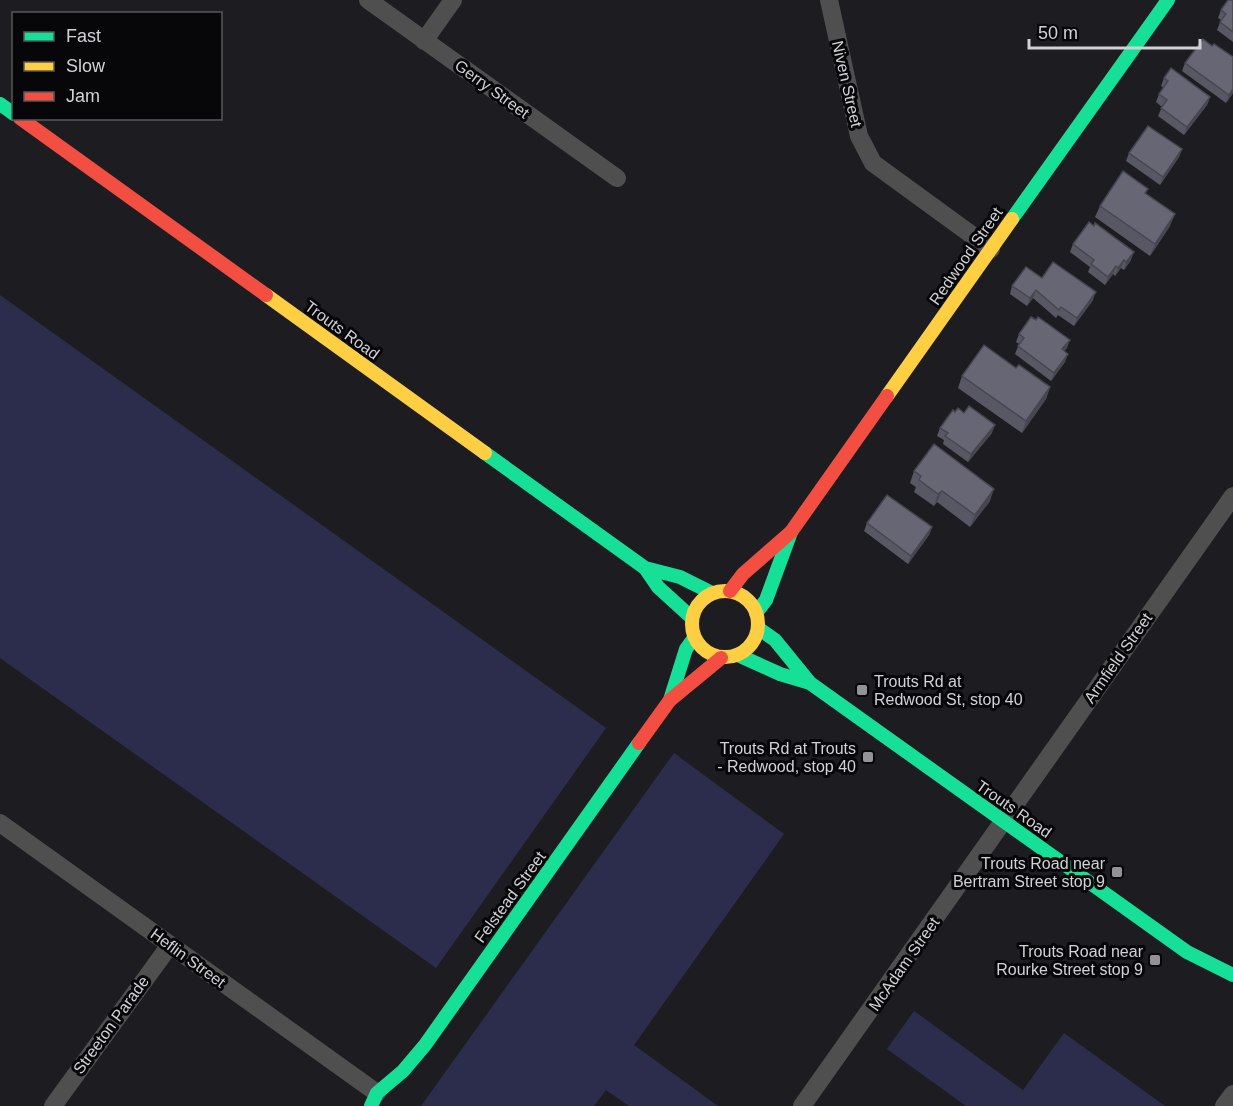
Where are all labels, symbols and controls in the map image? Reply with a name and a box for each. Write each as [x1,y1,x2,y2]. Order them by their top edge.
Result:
legend [12,12,222,120]
scale bar [1029,12,1200,50]
text: 50 m [1038,23,1078,43]
text: Fast [66,26,101,46]
street label: Niven Street [829,39,865,129]
text: Slow [66,56,106,76]
street label: Gerry Street [452,57,533,122]
text: Jam [66,86,100,106]
street label: Redwood Street [926,204,1006,308]
street label: Trouts Road [302,297,382,363]
street label: Armfield Street [1081,609,1156,706]
place label: Trouts Rd at Redwood St, stop 40 [874,673,1023,708]
marker: Trouts Rd at Redwood St, stop 40 [855,683,869,697]
place label: Trouts Rd at Trouts - Redwood, stop 40 [717,740,856,775]
marker: Trouts Rd at Trouts - Redwood, stop 40 [861,750,875,764]
street label: Trouts Road [973,777,1055,841]
street label: Felstead Street [471,848,549,946]
place label: Trouts Road near Bertram Street stop 9 [953,855,1106,890]
marker: Trouts Road near Bertram Street stop 9 [1110,865,1124,879]
street label: McAdam Street [865,914,943,1014]
street label: Heflin Street [147,925,229,991]
place label: Trouts Road near Rourke Street stop 9 [996,943,1144,978]
marker: Trouts Road near Rourke Street stop 9 [1148,953,1162,967]
street label: Streeton Parade [70,973,152,1077]

